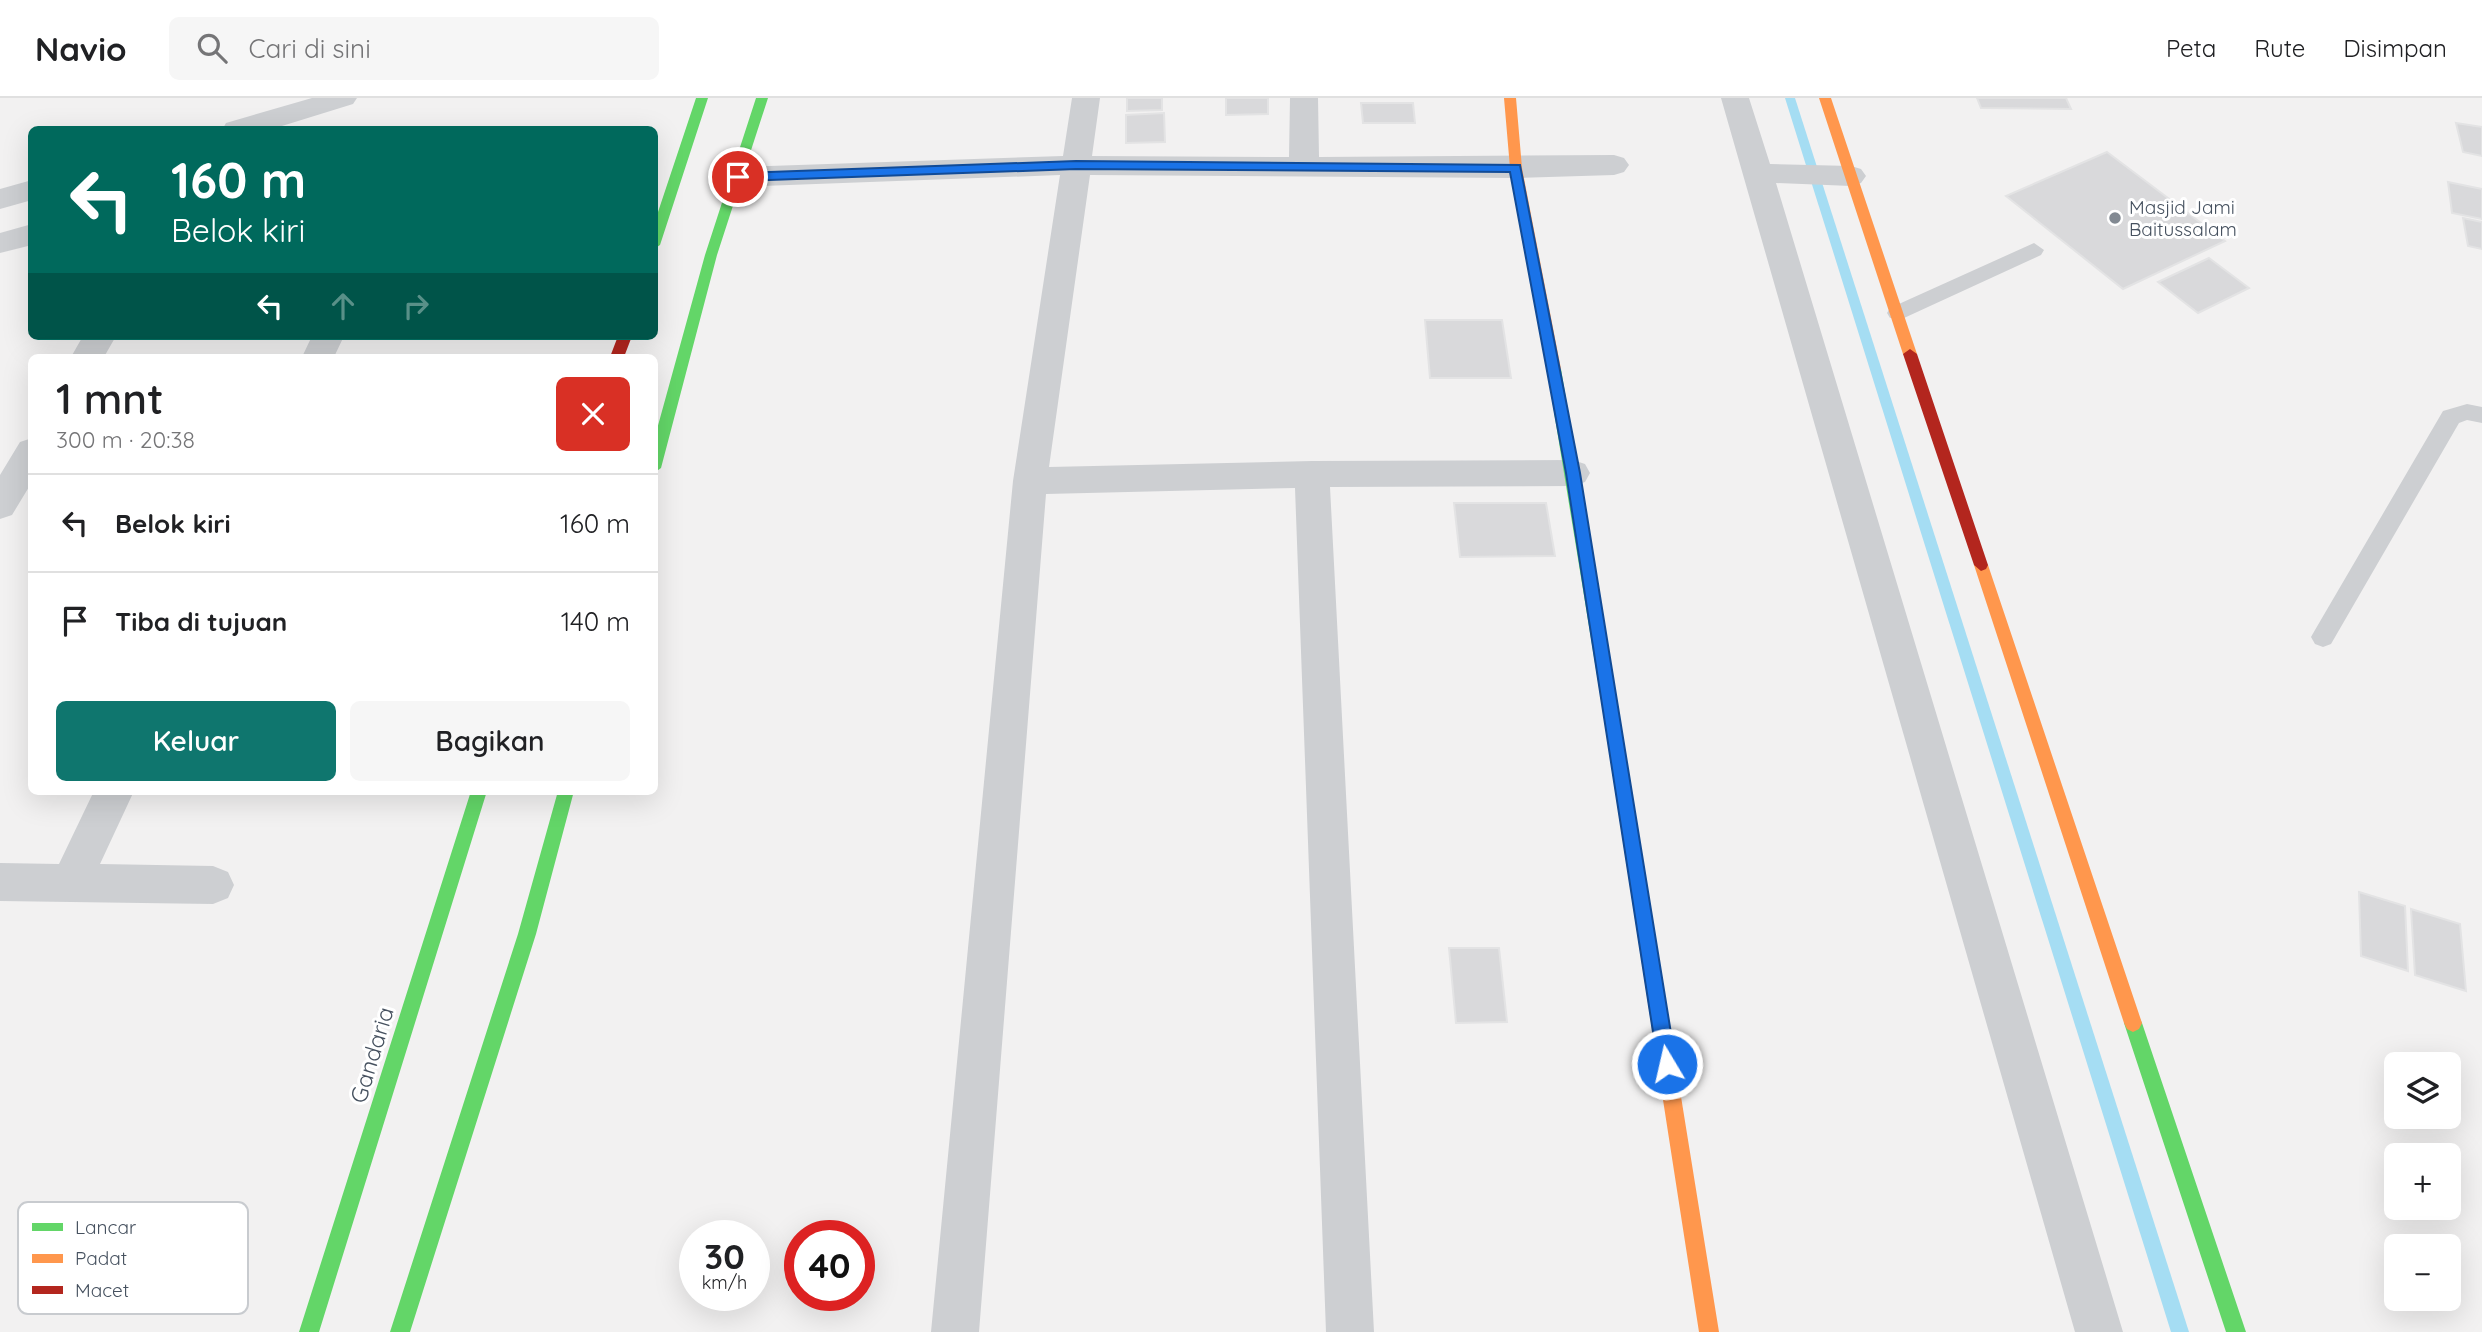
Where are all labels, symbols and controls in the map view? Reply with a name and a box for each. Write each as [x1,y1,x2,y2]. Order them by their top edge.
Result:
search box [169,17,659,80]
text: Navio [35,28,127,69]
icon: search [193,29,231,67]
text: Cari di sini [249,32,371,65]
text: Peta [2166,33,2216,63]
text: Rute [2254,33,2305,63]
text: Disimpan [2343,33,2447,63]
pin [708,147,768,207]
text: 160 m [171,149,306,210]
icon: left [56,154,147,245]
icon: arrive [719,158,757,196]
place label: Masjid Jami Baitussalam [2129,195,2237,241]
text: Belok kiri [171,210,305,250]
marker: Masjid Jami Baitussalam [2107,210,2123,226]
icon: left [251,287,289,325]
icon: ahead [324,287,362,325]
icon: right [397,287,435,325]
text: 1 mnt [56,372,163,425]
button: close [556,377,630,451]
text: 300 m · 20:38 [56,425,195,454]
icon: left [56,504,94,542]
text: Belok kiri [115,507,231,540]
text: 160 m [560,507,630,540]
icon: arrive [56,602,94,640]
text: Tiba di tujuan [115,605,287,638]
text: 140 m [561,605,630,638]
button: Keluar [56,701,336,781]
button: Bagikan [350,701,630,781]
street label: Gandaria [343,1003,400,1106]
position arrow [1630,1027,1704,1101]
map controls [2384,1052,2461,1311]
button: layers [2384,1052,2461,1129]
button: + [2384,1143,2461,1220]
legend [18,1202,248,1314]
text: Lancar [75,1215,137,1239]
speed limit sign: 40 [784,1220,875,1311]
text: 30 [704,1234,745,1278]
button: − [2384,1234,2461,1311]
text: Padat [75,1246,127,1270]
text: km/h [702,1271,747,1294]
text: Macet [75,1278,129,1302]

